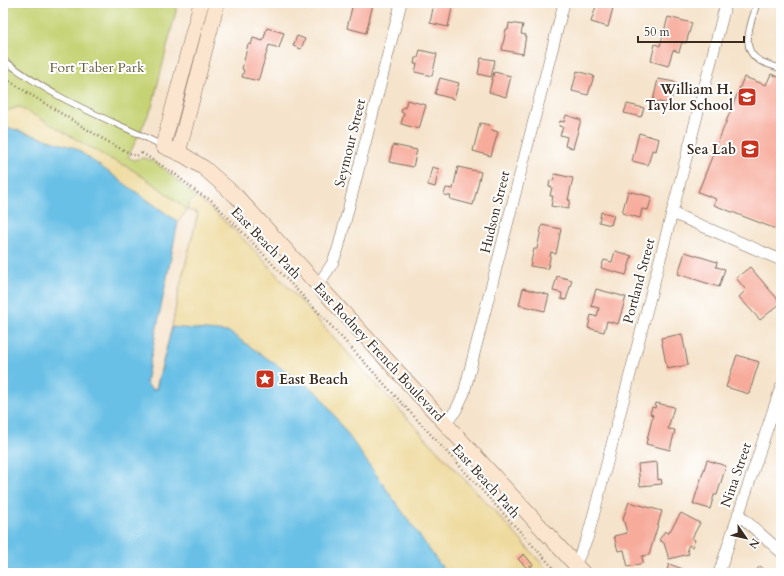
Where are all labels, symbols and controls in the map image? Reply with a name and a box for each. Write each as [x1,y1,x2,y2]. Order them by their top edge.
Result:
scale bar [638,18,744,44]
text: 50 m [644,24,671,40]
park label: Fort Taber Park [50,58,145,77]
place label: William H. Taylor School [645,80,733,115]
school or university icon: William H. Taylor School [736,86,758,108]
street label: Seymour Street [330,96,370,189]
school or university icon: Sea Lab [739,138,761,160]
place label: Sea Lab [687,140,736,159]
street label: Hudson Street [476,168,515,255]
street label: East Beach Path [227,203,306,284]
street label: Portland Street [618,236,660,326]
street label: East Rodney French Boulevard [310,278,449,426]
place icon: East Beach [254,368,276,390]
place label: East Beach [279,370,349,389]
street label: East Beach Path [448,440,525,522]
street label: Nina Street [716,440,756,510]
north arrow [726,518,766,558]
text: N [745,535,763,552]

